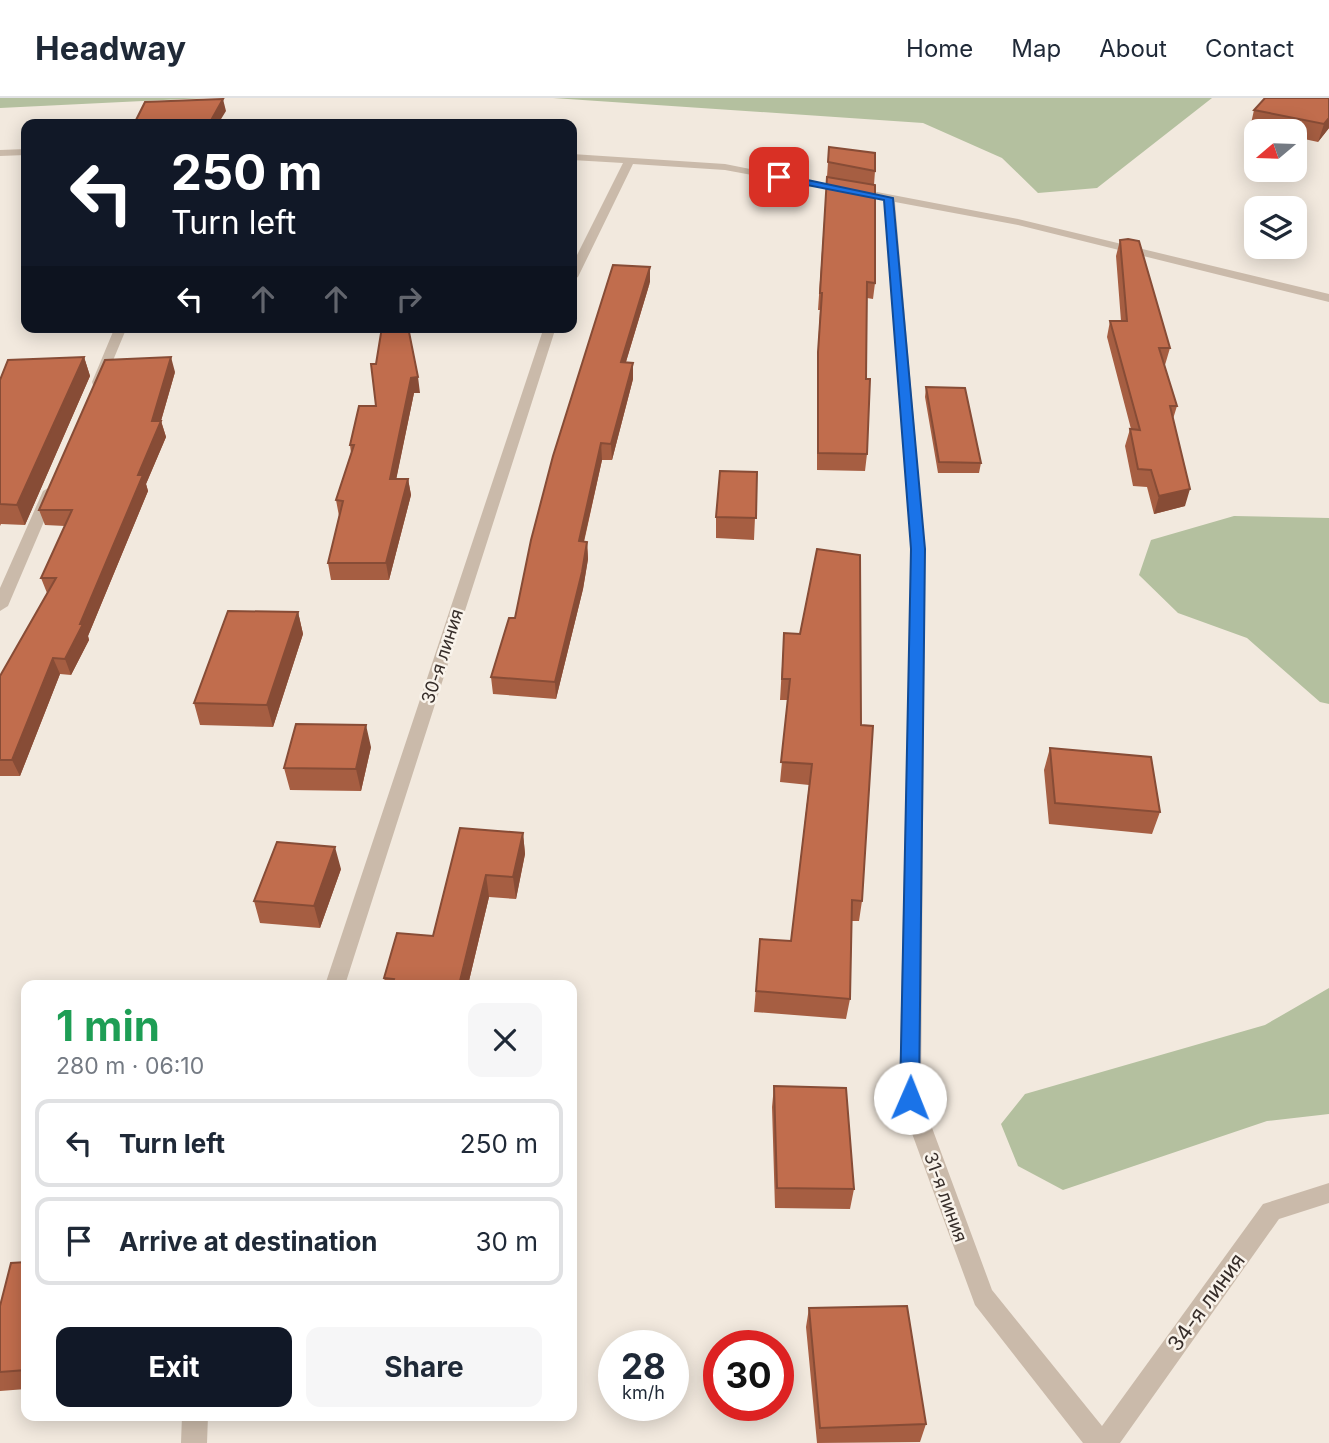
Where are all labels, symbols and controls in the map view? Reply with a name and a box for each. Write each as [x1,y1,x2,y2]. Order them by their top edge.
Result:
text: Headway [35,28,186,68]
text: Home [906,34,973,63]
text: Map [1011,34,1061,63]
text: About [1099,34,1167,63]
text: Contact [1205,34,1294,63]
north arrow [1244,119,1307,182]
map controls [1244,119,1307,259]
text: 250 m [171,143,323,202]
icon: left [56,147,147,238]
pin [749,147,809,207]
icon: arrive [760,158,798,196]
button: layers [1244,196,1307,259]
text: Turn left [171,203,296,242]
icon: left [171,280,209,318]
icon: ahead [244,280,282,318]
icon: ahead [317,280,355,318]
icon: right [390,280,428,318]
street label: 30-я линия [417,606,467,706]
text: 1 min [56,1000,160,1051]
button: close [468,1003,542,1077]
text: 280 m · 06:10 [56,1052,204,1080]
position arrow [873,1061,947,1135]
icon: left [60,1124,98,1162]
text: Turn left [119,1128,225,1159]
text: 250 m [460,1128,538,1159]
street label: 31-я линия [920,1149,972,1245]
icon: arrive [60,1222,98,1260]
text: Arrive at destination [119,1226,378,1257]
text: 30 m [475,1226,538,1257]
street label: 34-я линия [1162,1248,1250,1356]
button: Exit [56,1327,292,1407]
button: Share [306,1327,542,1407]
speed limit sign: 30 [703,1330,794,1421]
text: 28 [621,1345,666,1387]
text: km/h [622,1382,665,1403]

